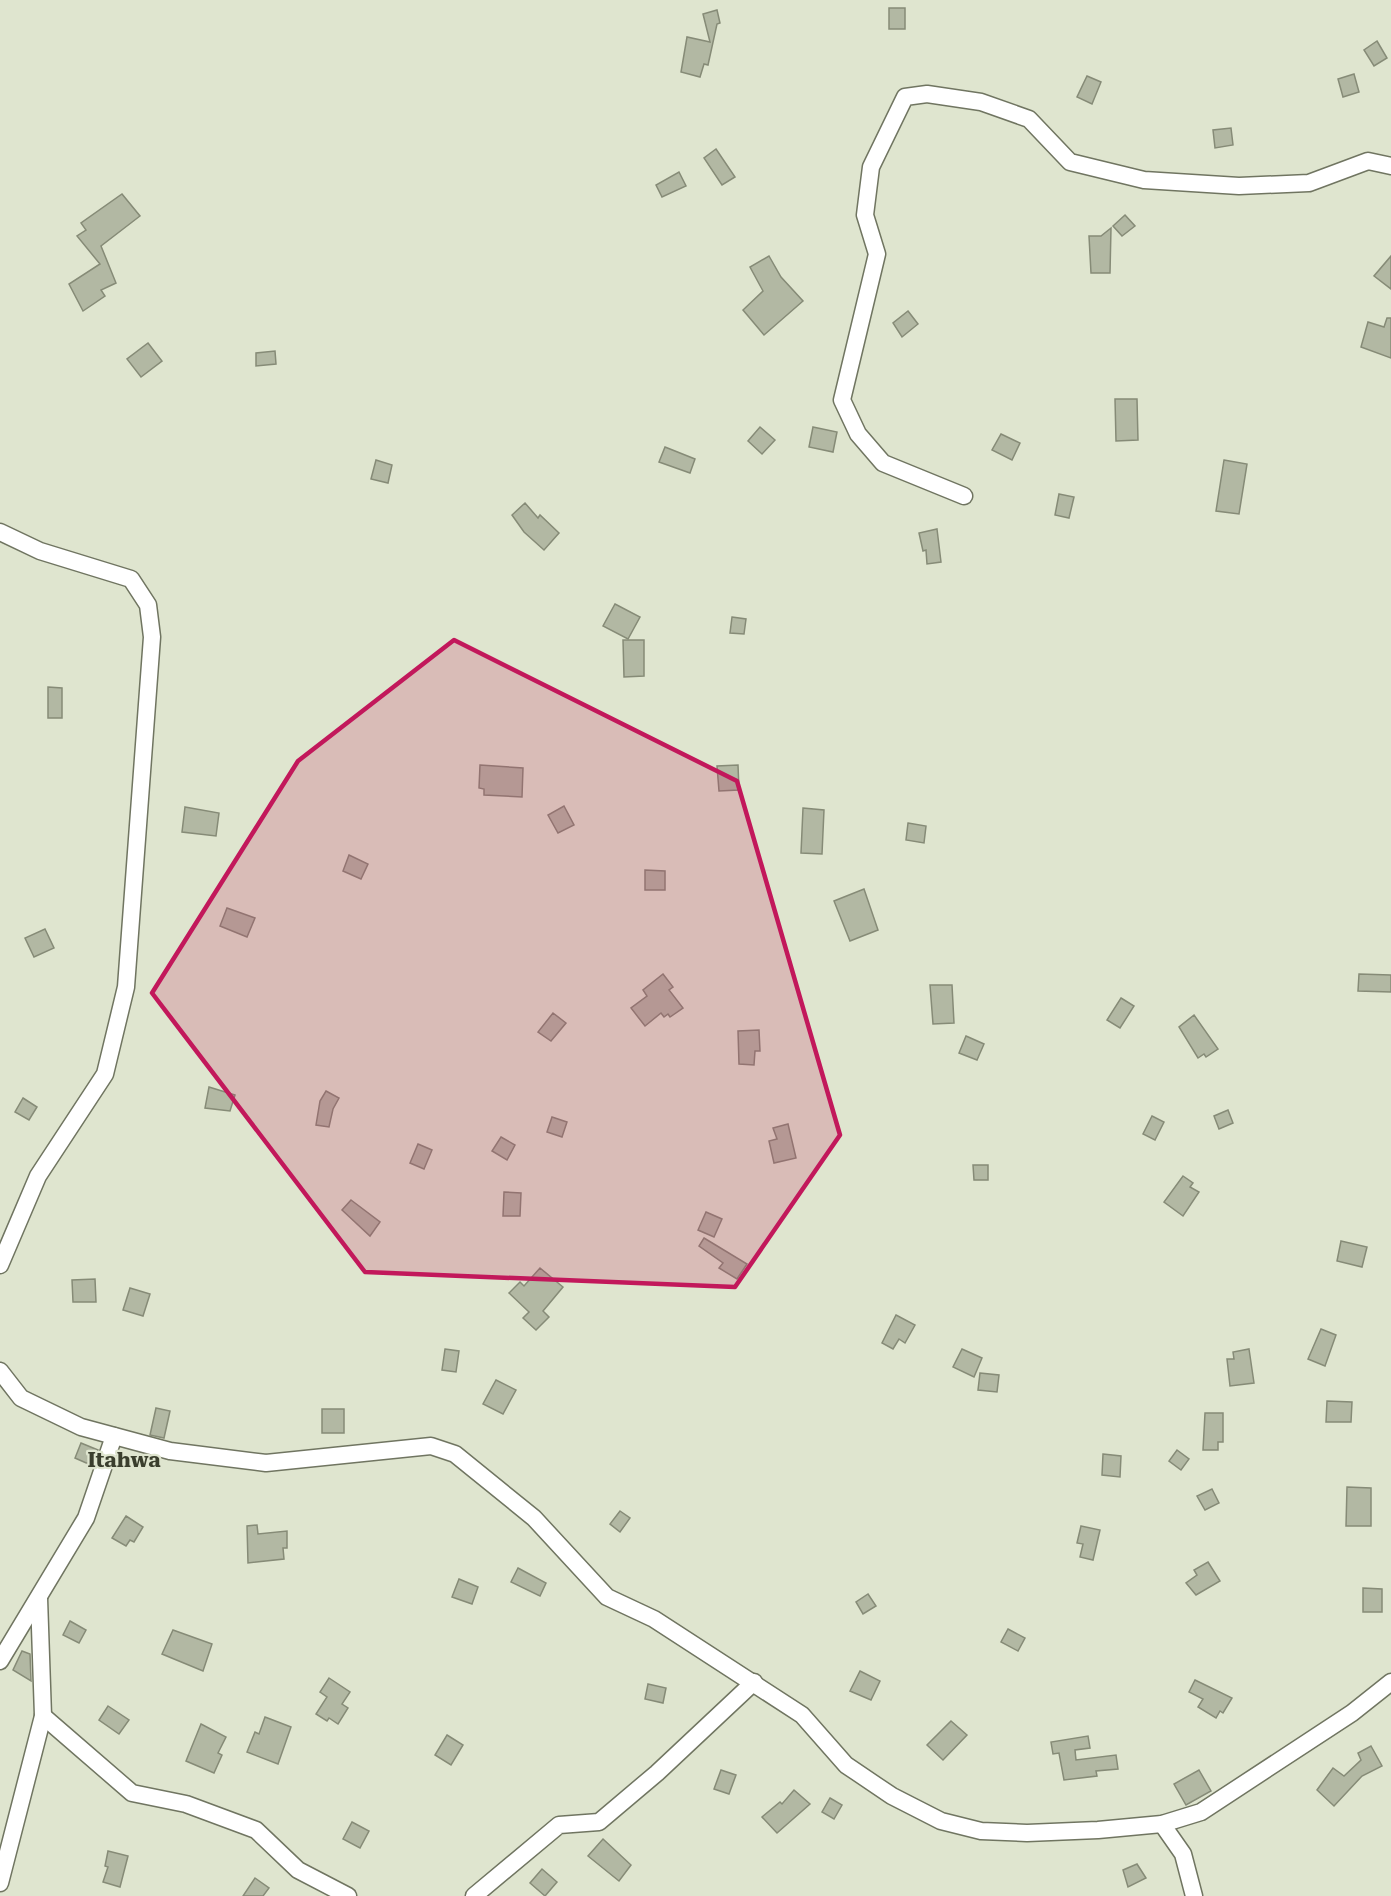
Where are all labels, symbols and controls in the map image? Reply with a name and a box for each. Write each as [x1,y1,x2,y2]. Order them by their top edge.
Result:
district label: Itahwa [88,1448,161,1472]

